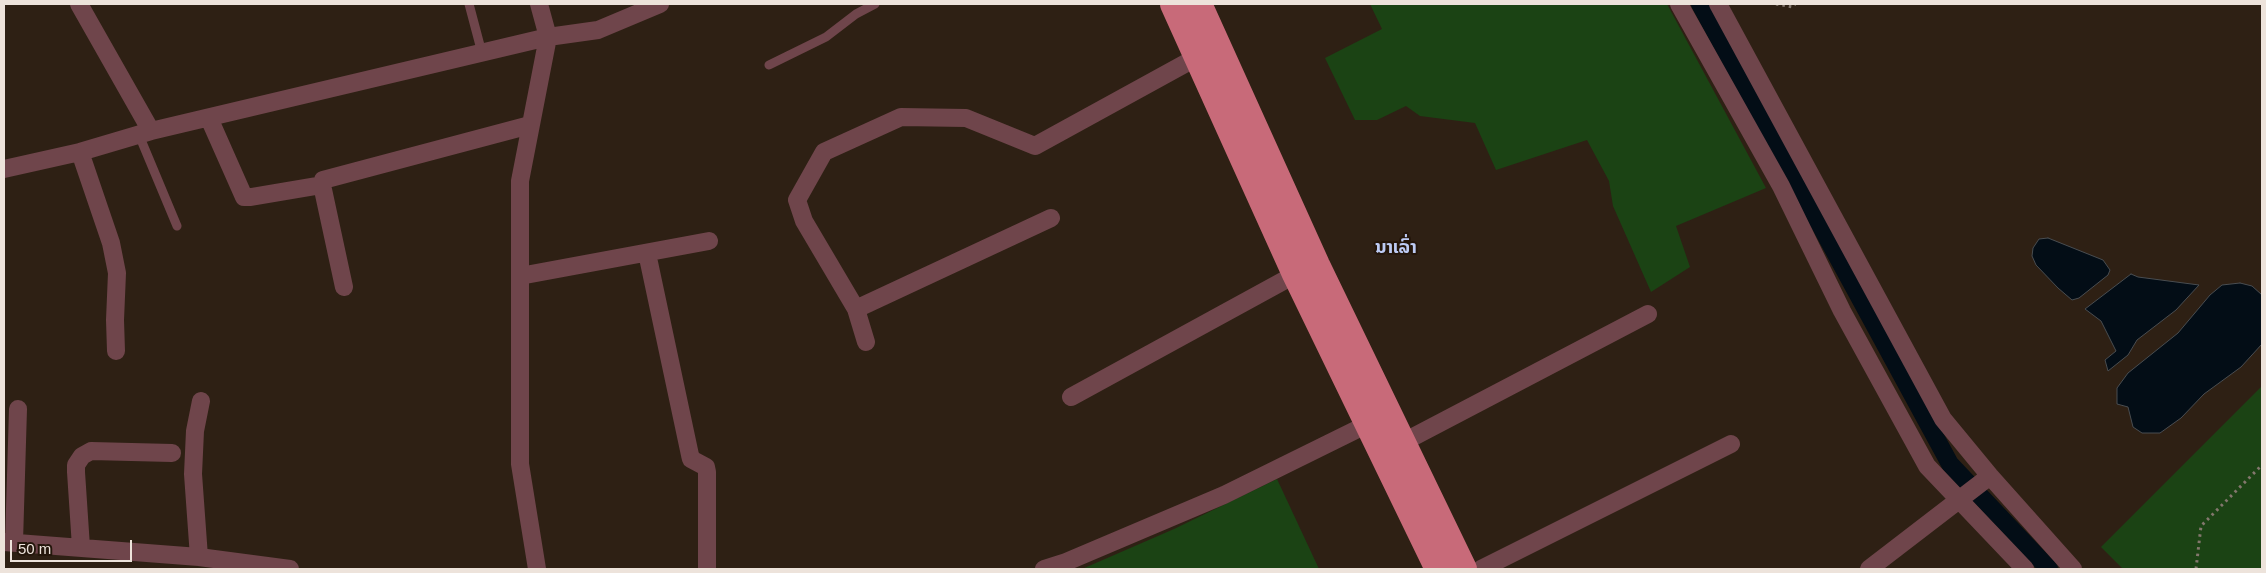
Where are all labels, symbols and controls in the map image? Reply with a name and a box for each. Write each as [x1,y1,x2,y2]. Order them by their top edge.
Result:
district label: ນາເລົ່າ [1375,237,1417,259]
scale bar [12,530,135,562]
text: 50 m [18,540,51,557]

